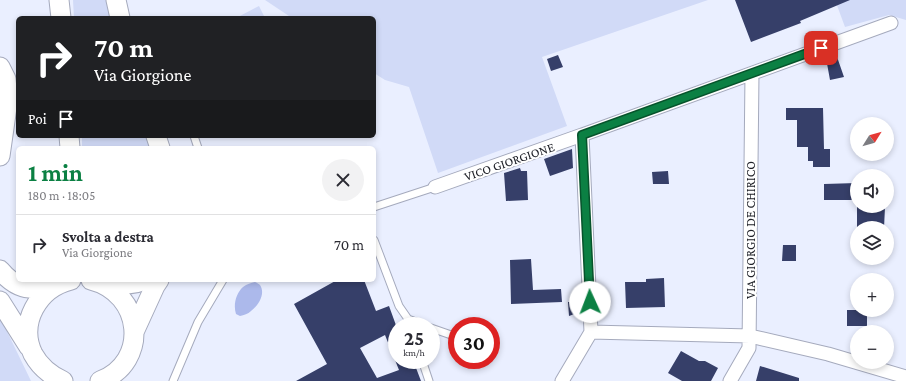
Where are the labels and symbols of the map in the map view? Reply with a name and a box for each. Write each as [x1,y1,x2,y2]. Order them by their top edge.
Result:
pin [804,31,838,65]
north arrow [850,117,894,161]
street label: VICO GIORGIONE [462,139,556,184]
street label: VIA GIORGIO DE CHIRICO [743,161,758,299]
position arrow [569,281,611,323]
speed limit sign: 30 [448,317,500,369]

